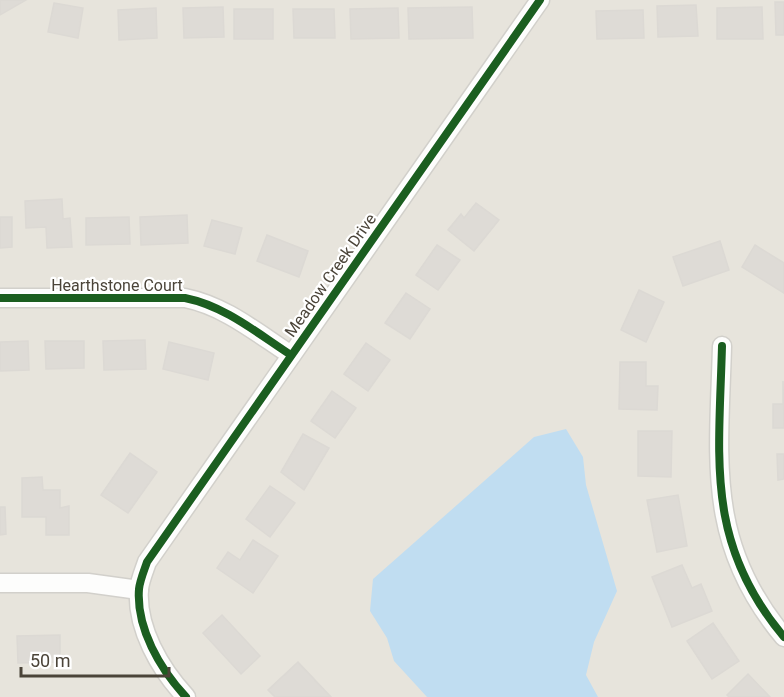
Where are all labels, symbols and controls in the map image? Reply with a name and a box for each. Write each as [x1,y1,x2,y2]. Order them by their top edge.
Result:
street label: Meadow Creek Drive [281,210,380,341]
street label: Hearthstone Court [51,276,183,295]
scale bar [21,640,170,678]
text: 50 m [30,650,70,671]

